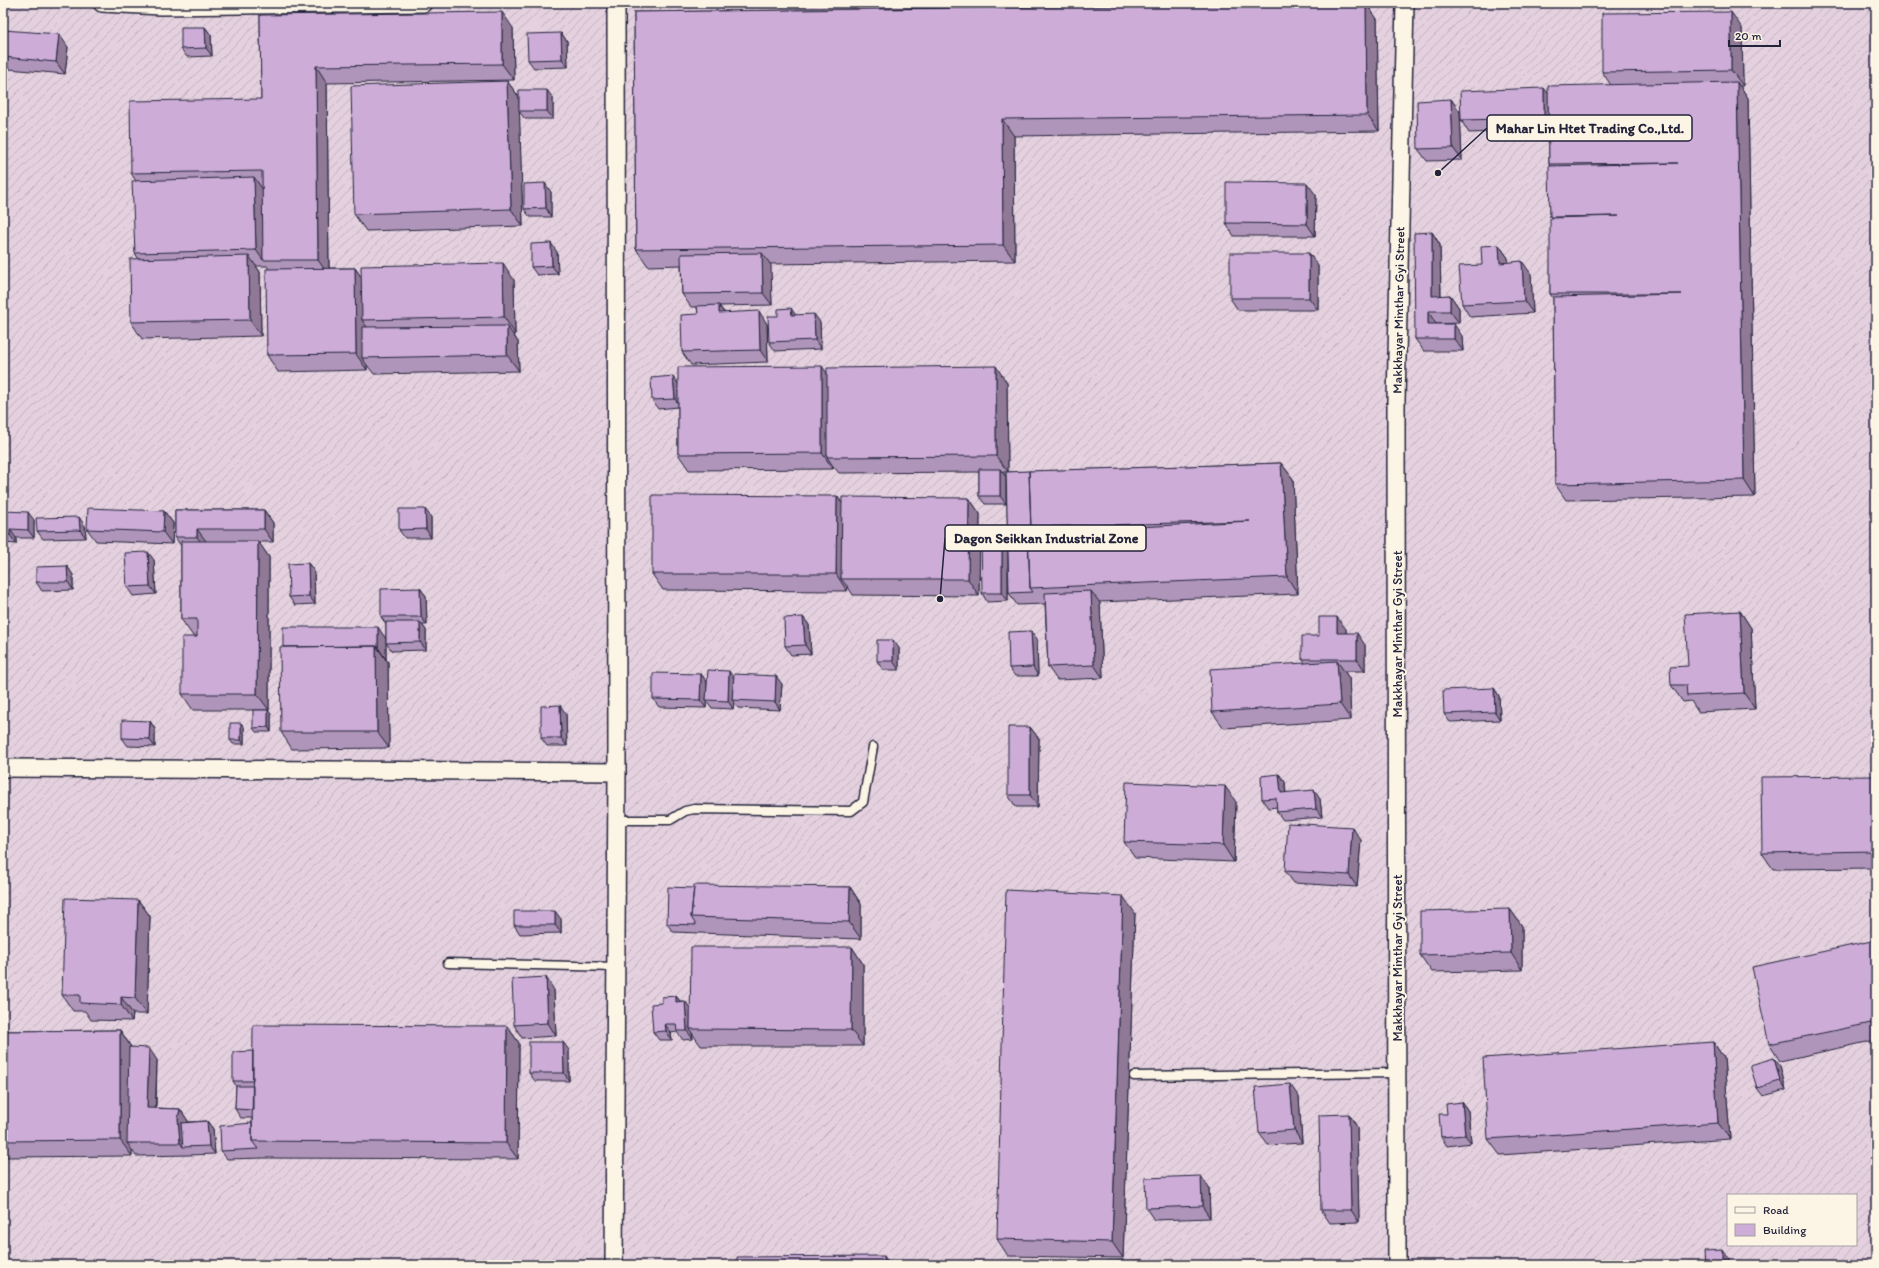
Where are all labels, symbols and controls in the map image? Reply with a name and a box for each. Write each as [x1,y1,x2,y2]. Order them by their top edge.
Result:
scale bar [1729,22,1780,48]
text: 20 m [1735,29,1762,43]
callout: Mahar Lin Htet Trading Co.,Ltd. [1487,115,1692,141]
text: Mahar Lin Htet Trading Co.,Ltd. [1496,120,1684,137]
street label: Makkhayar Minthar Gyi Street [1390,226,1407,394]
callout: Dagon Seikkan Industrial Zone [945,525,1146,551]
text: Dagon Seikkan Industrial Zone [954,530,1139,547]
street label: Makkhayar Minthar Gyi Street [1390,550,1405,718]
street label: Makkhayar Minthar Gyi Street [1390,874,1405,1042]
legend [1727,1194,1857,1246]
text: Road [1763,1203,1789,1217]
text: Building [1763,1223,1807,1237]

